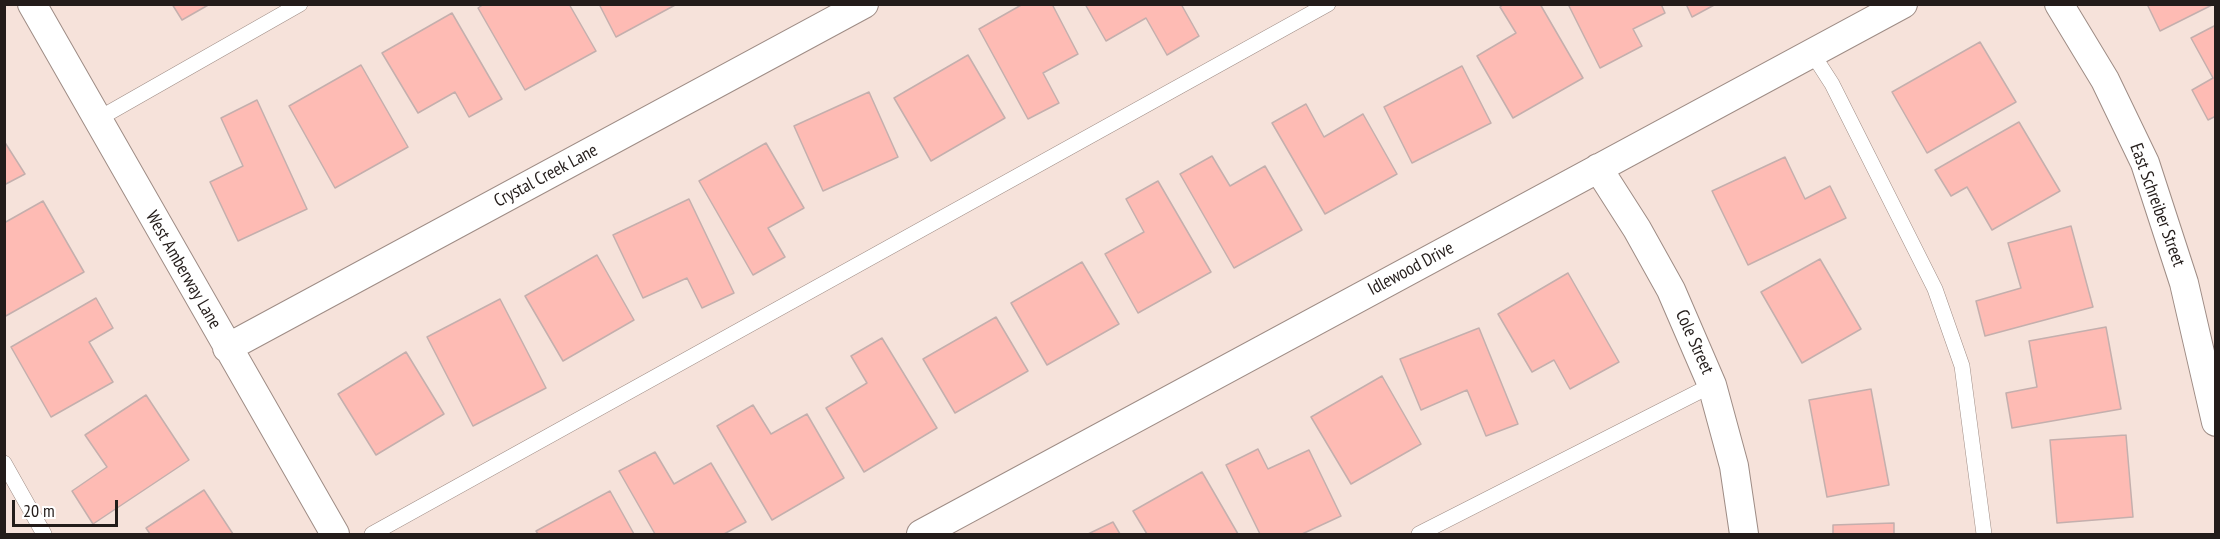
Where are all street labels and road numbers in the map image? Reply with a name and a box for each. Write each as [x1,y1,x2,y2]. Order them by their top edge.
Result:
street label: Crystal Creek Lane [491,140,601,212]
street label: East Schreiber Street [2125,141,2189,269]
street label: West Amberway Lane [141,207,225,333]
street label: Idlewood Drive [1365,237,1457,301]
street label: Cole Street [1670,306,1718,378]

